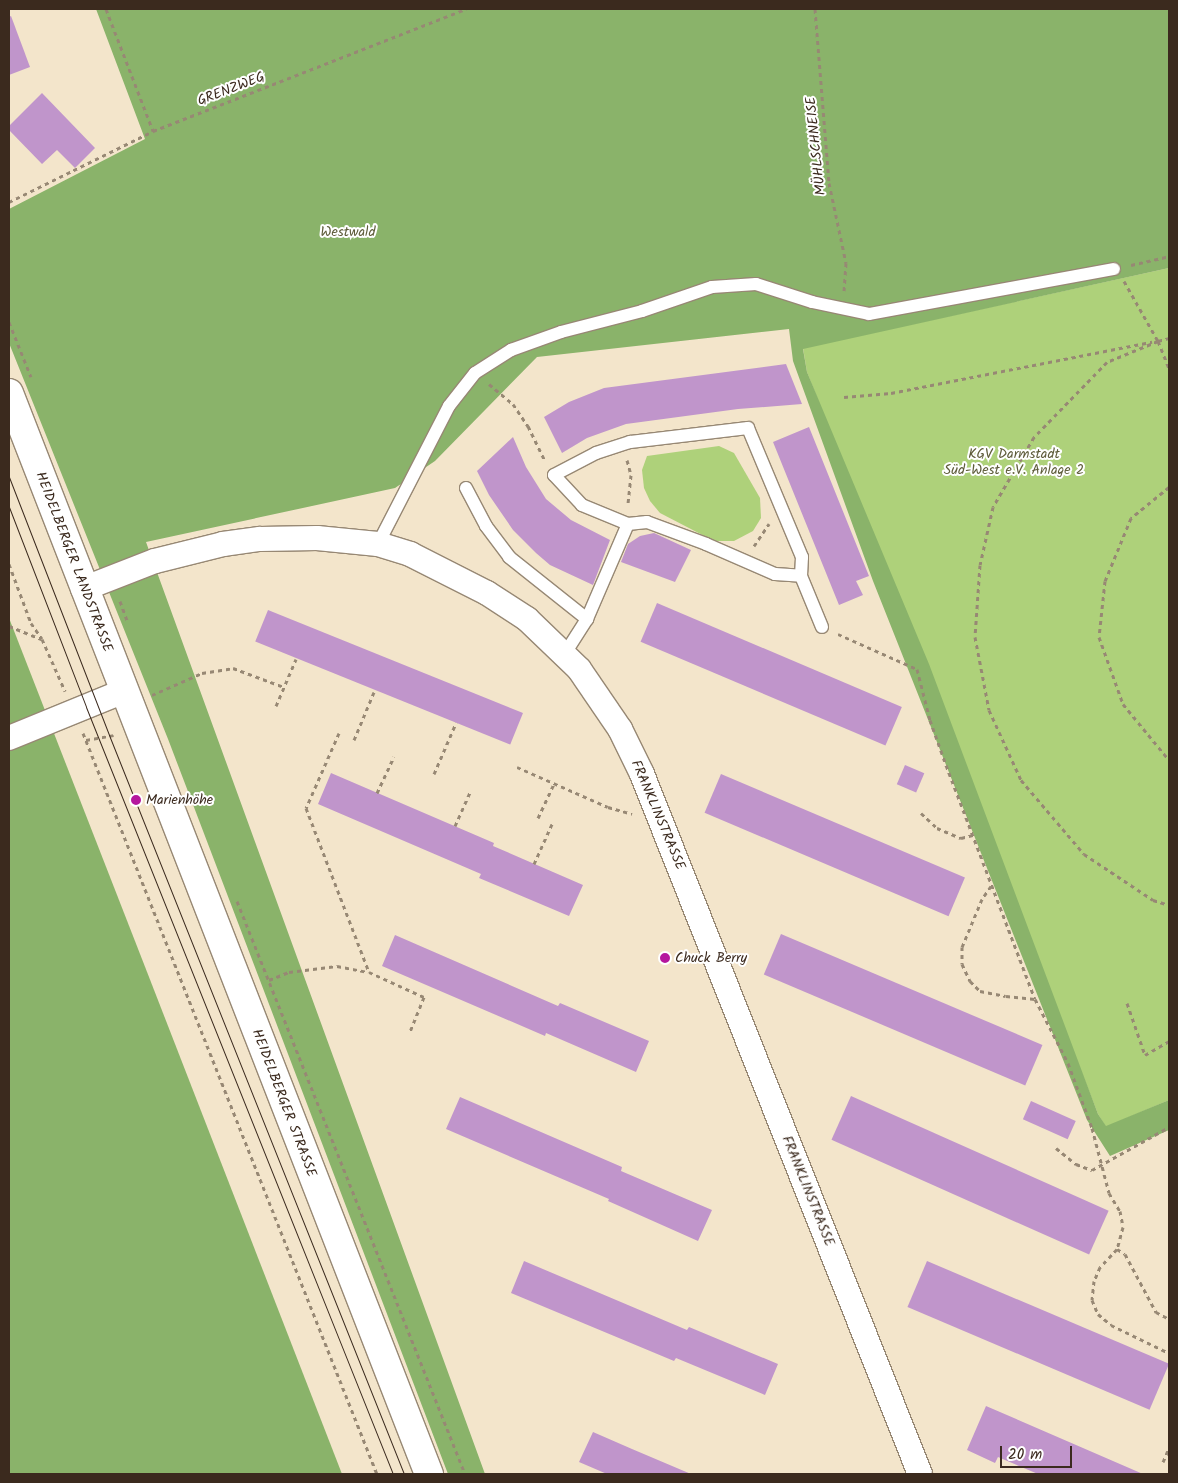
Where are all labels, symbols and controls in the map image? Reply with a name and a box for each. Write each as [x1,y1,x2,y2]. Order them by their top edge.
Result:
street label: GRENZWEG [195,68,267,110]
street label: MÜHLSCHNEISE [802,96,830,196]
park label: Westwald [320,224,376,240]
park label: KGV Darmstadt Süd-West e.V. Anlage 2 [944,446,1084,478]
street label: HEIDELBERGER LANDSTRASSE [32,469,116,655]
street label: FRANKLINSTRASSE [627,757,689,873]
place label: Marienhöhe [146,792,213,808]
marker: Marienhöhe [130,794,142,806]
place label: Chuck Berry [675,950,747,966]
marker: Chuck Berry [659,952,671,964]
street label: HEIDELBERGER STRASSE [248,1027,320,1179]
street label: FRANKLINSTRASSE [778,1133,838,1249]
scale bar [1003,1436,1076,1468]
text: 20 m [1008,1443,1042,1467]

